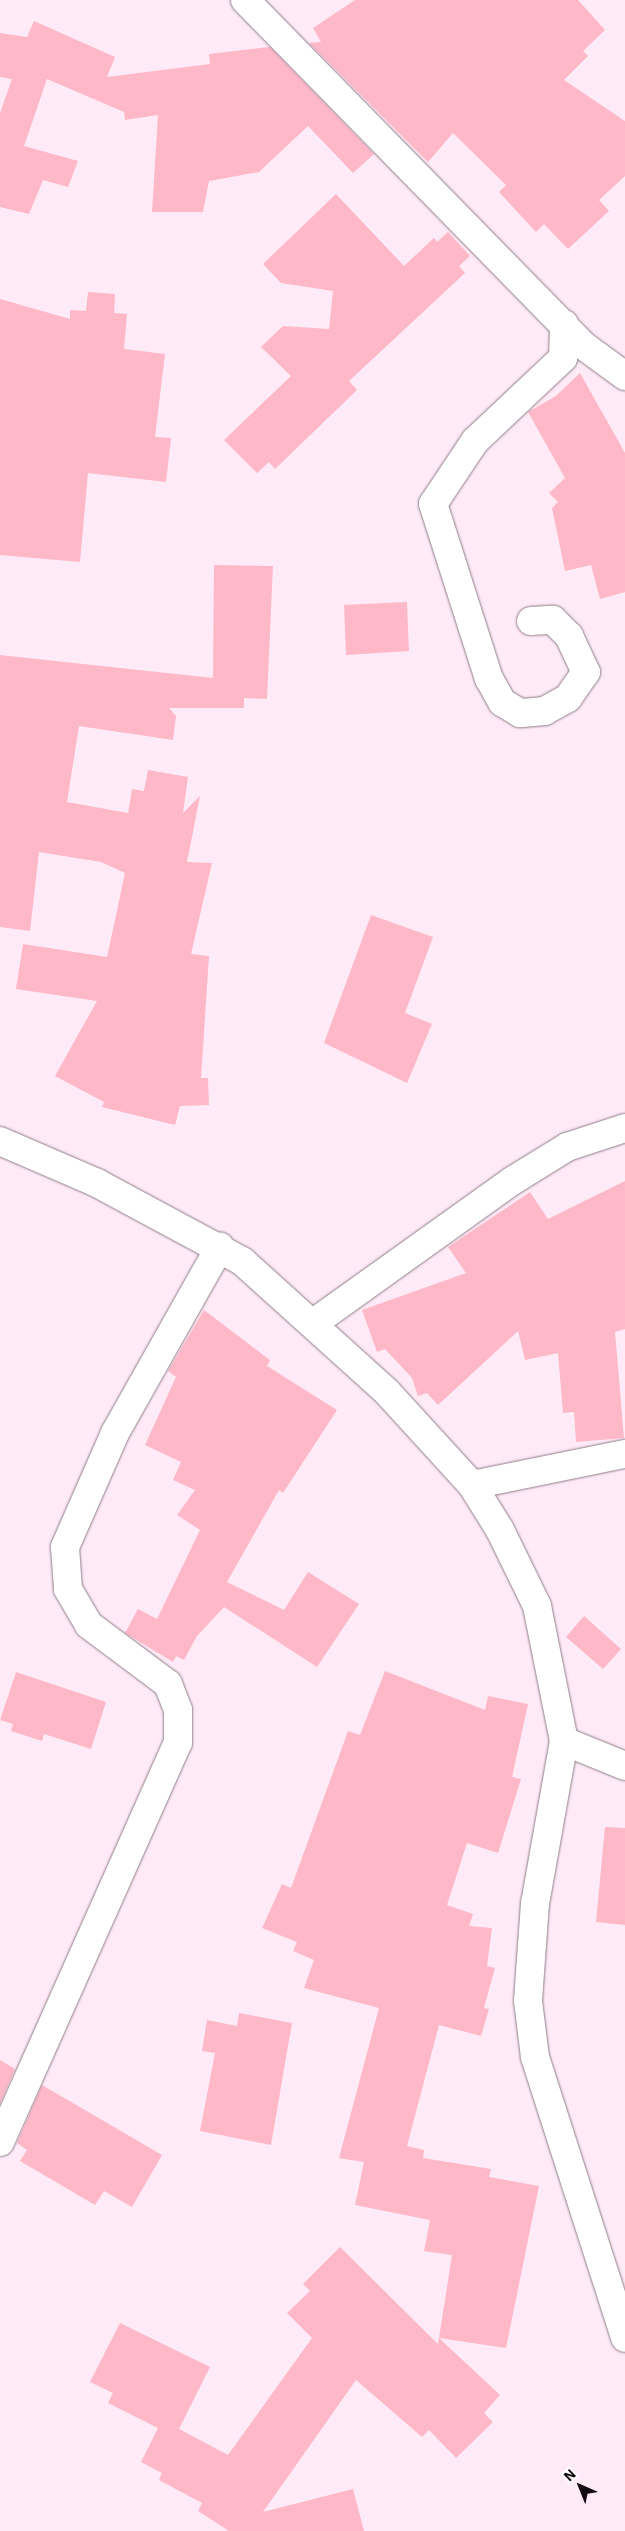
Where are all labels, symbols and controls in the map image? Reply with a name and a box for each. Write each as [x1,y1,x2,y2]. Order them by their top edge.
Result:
north arrow [555,2461,605,2511]
text: N [560,2465,579,2485]

